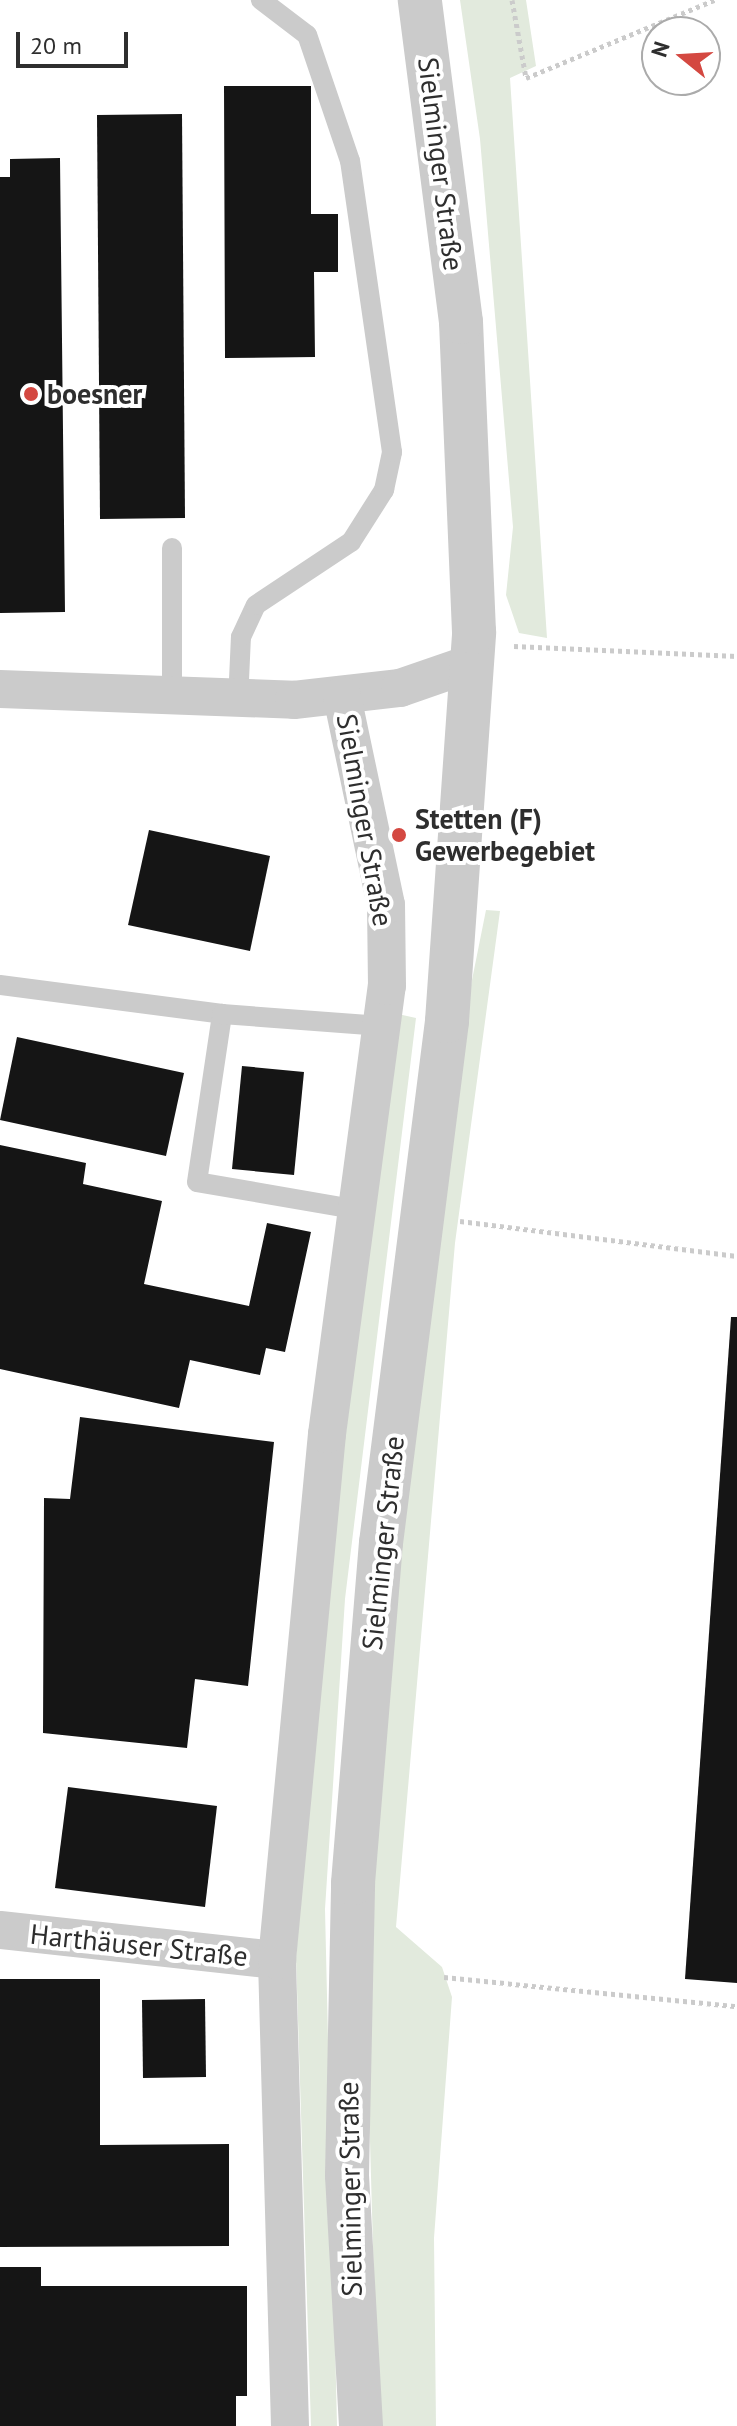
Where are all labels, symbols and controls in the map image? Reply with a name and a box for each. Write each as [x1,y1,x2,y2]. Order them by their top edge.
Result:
scale bar [20,16,132,66]
north arrow [641,16,721,96]
text: 20 m [30,30,82,61]
text: N [645,38,676,60]
street label: Sielminger Straße [411,55,471,273]
place label: boesner [47,377,142,411]
marker: boesner [22,385,40,403]
street label: Sielminger Straße [330,711,400,929]
place label: Stetten (F) Gewerbegebiet [415,802,595,868]
marker: Stetten (F) Gewerbegebiet [390,826,408,844]
street label: Sielminger Straße [355,1434,411,1652]
street label: Harthäuser Straße [29,1917,249,1973]
street label: Sielminger Straße [331,2081,369,2297]

